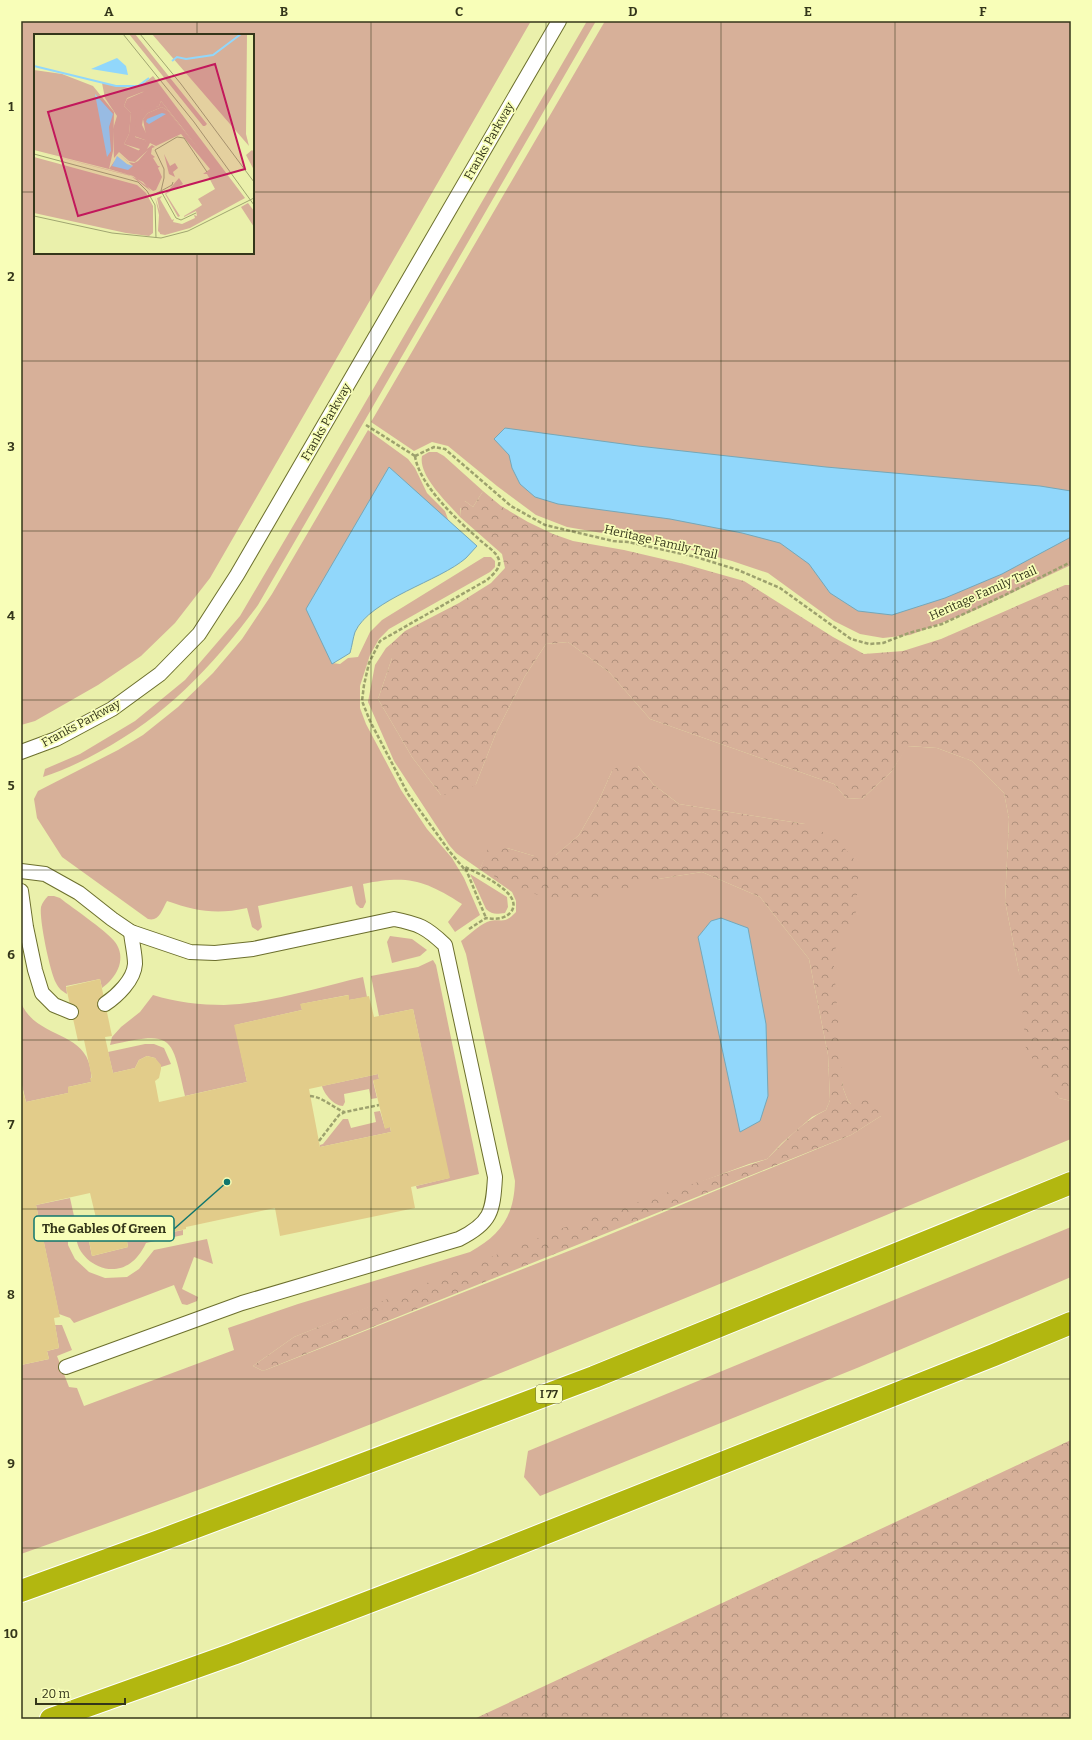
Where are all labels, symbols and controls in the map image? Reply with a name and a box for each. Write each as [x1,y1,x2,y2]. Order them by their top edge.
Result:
text: A [104,4,114,19]
text: B [280,4,288,19]
text: C [455,4,463,19]
text: D [628,4,638,19]
text: E [804,4,812,19]
text: F [979,4,987,19]
inset map [34,34,254,254]
text: 1 [8,99,14,114]
street label: Franks Parkway [461,99,517,182]
text: 2 [7,269,15,284]
street label: Franks Parkway [298,380,354,463]
text: 3 [7,439,15,454]
street label: Heritage Family Trail [603,522,720,562]
street label: Heritage Family Trail [927,563,1039,623]
text: 4 [7,608,15,623]
street label: Franks Parkway [39,696,123,750]
text: 5 [7,778,15,793]
text: 6 [7,947,15,962]
text: 7 [8,1117,15,1132]
callout: The Gables Of Green [34,1216,174,1241]
text: The Gables Of Green [42,1221,167,1236]
text: 8 [7,1287,15,1302]
road number: I 77 [536,1385,562,1403]
text: 9 [7,1456,15,1471]
text: 10 [4,1626,18,1641]
scale bar [36,1680,125,1706]
text: 20 m [42,1687,71,1701]

